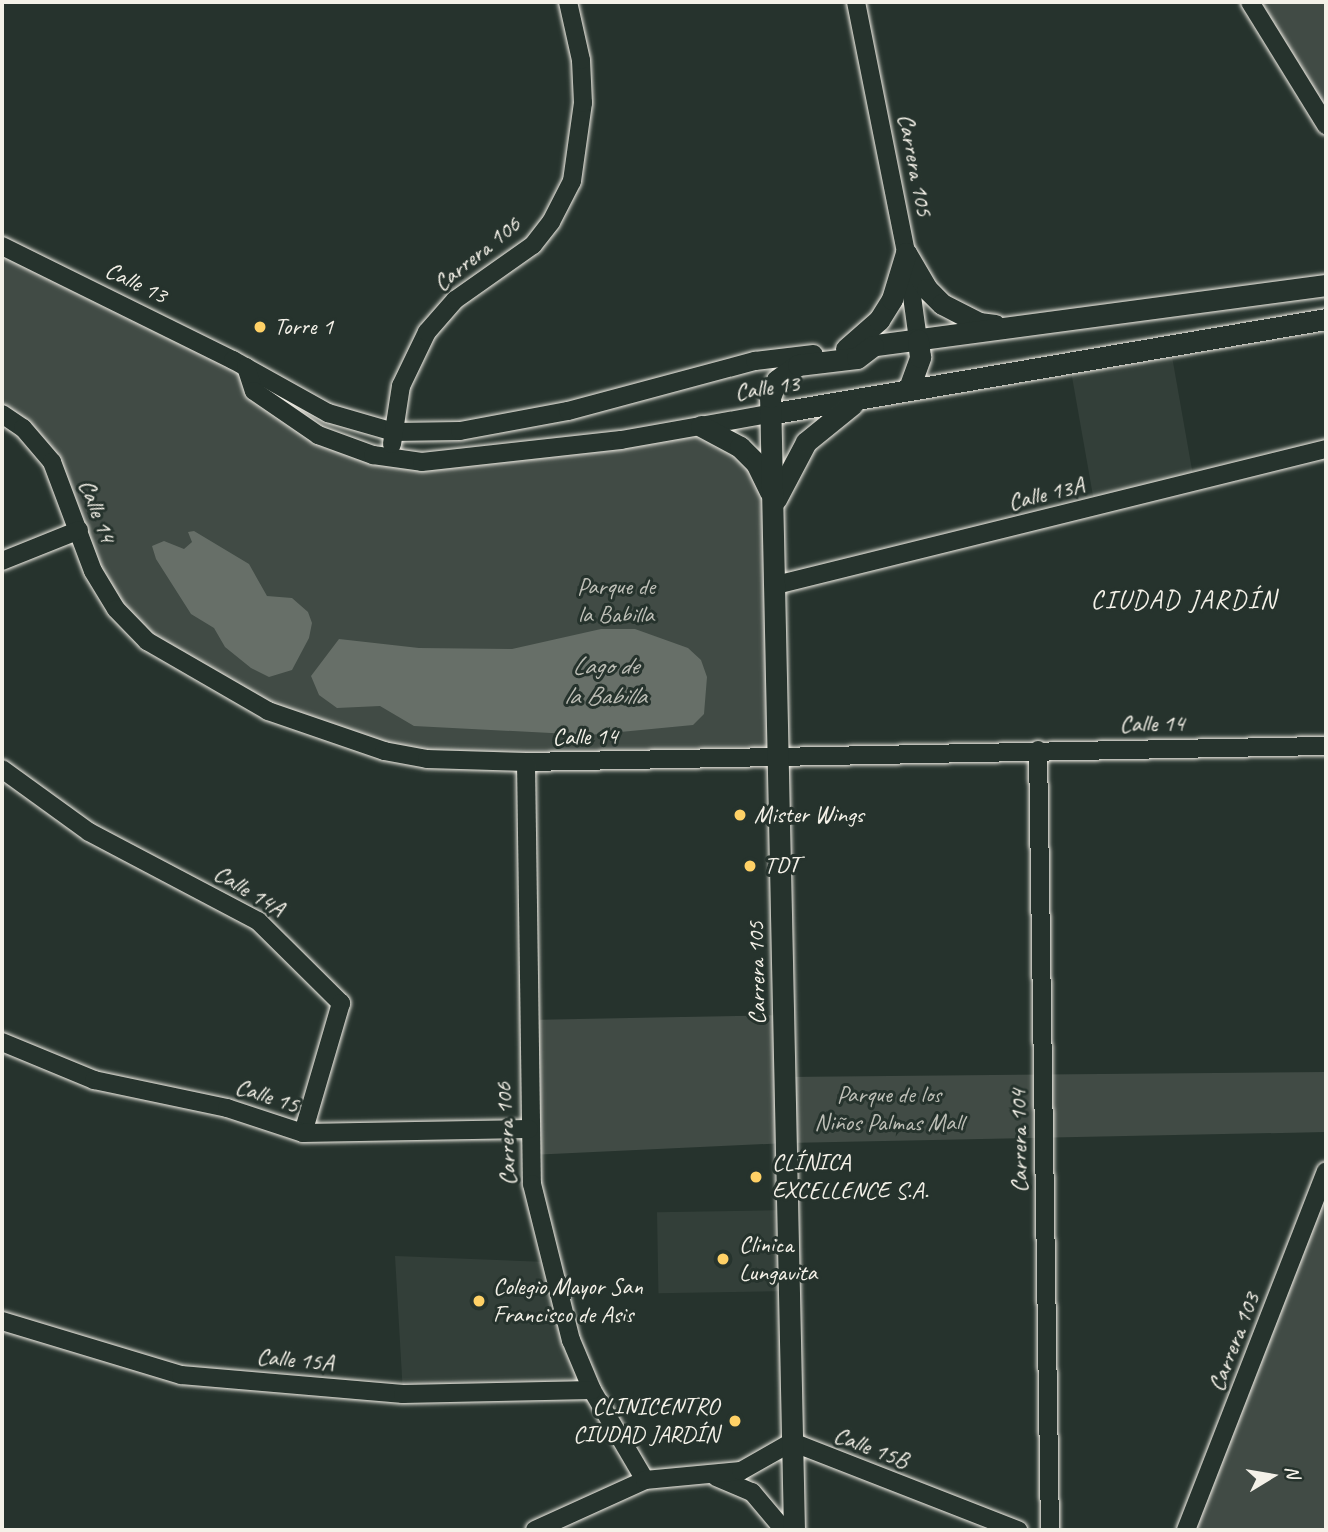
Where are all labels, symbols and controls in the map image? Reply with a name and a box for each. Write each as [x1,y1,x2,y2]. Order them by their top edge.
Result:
street label: Carrera 105 [891,111,939,219]
street label: Carrera 106 [428,210,526,298]
street label: Calle 13 [100,256,172,310]
place label: Torre 1 [274,313,333,341]
marker: Torre 1 [252,319,268,335]
street label: Calle 13 [733,369,801,407]
street label: Calle 13A [1005,471,1087,517]
street label: Calle 14 [72,475,122,547]
park label: Parque de la Babilla [577,573,655,629]
district label: CIUDAD JARDÍN [1093,584,1275,616]
water label: Lago de la Babilla [564,650,646,712]
street label: Calle 14 [1119,709,1185,739]
street label: Calle 14 [552,722,618,752]
place label: Mister Wings [754,801,864,829]
marker: Mister Wings [732,807,748,823]
place label: TDT [764,852,800,880]
marker: TDT [742,858,758,874]
street label: Calle 14A [209,859,289,923]
street label: Carrera 105 [742,921,772,1025]
street label: Calle 15 [232,1072,302,1120]
park label: Parque de los Niños Palmas Mall [813,1081,965,1137]
street label: Carrera 106 [489,1082,523,1186]
street label: Carrera 104 [1004,1089,1034,1193]
place label: CLÍNICA EXCELLENCE S.A. [772,1149,928,1205]
marker: CLÍNICA EXCELLENCE S.A. [746,1167,766,1187]
place label: Clinica Lungavita [739,1231,817,1287]
marker: Clinica Lungavita [713,1249,733,1269]
place label: Colegio Mayor San Francisco de Asis [493,1273,643,1329]
street label: Carrera 103 [1202,1288,1266,1396]
marker: Colegio Mayor San Francisco de Asis [471,1293,487,1309]
street label: Calle 15A [255,1342,335,1378]
place label: CLINICENTRO CIUDAD JARDÍN [573,1393,719,1449]
marker: CLINICENTRO CIUDAD JARDÍN [725,1411,745,1431]
street label: Calle 15B [830,1421,912,1475]
north arrow [1237,1441,1307,1511]
text: N [1280,1464,1306,1480]

